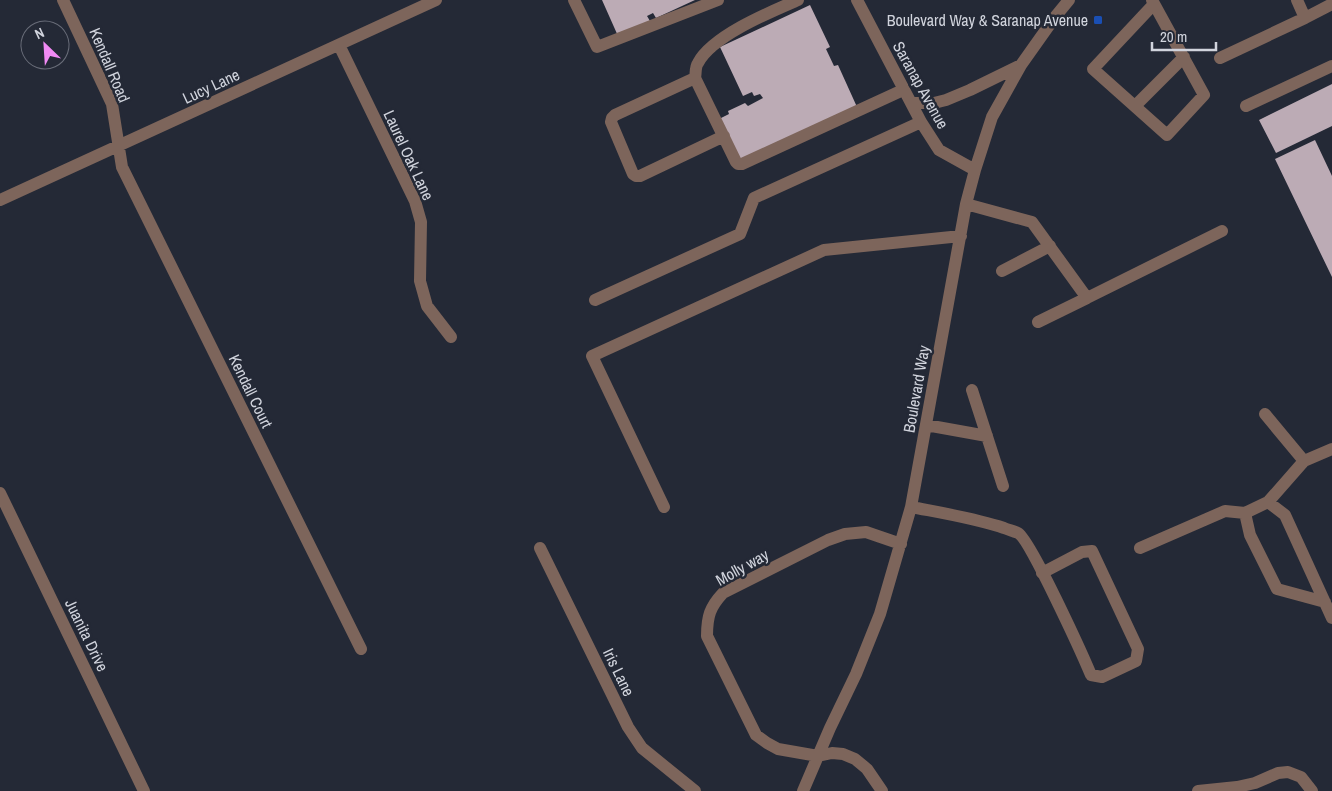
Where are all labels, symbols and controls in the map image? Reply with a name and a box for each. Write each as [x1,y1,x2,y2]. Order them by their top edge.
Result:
place label: Boulevard Way & Saranap Avenue [887,9,1088,31]
marker: Boulevard Way & Saranap Avenue [1092,14,1104,26]
north arrow [20,20,70,70]
scale bar [1152,20,1216,52]
text: N [32,23,47,43]
street label: Kendall Road [84,24,136,106]
text: 20 m [1160,26,1187,47]
street label: Saranap Avenue [888,37,954,133]
street label: Lucy Lane [179,63,243,109]
street label: Laurel Oak Lane [379,106,439,204]
street label: Boulevard Way [897,343,935,434]
street label: Kendall Court [224,350,278,432]
street label: Molly way [711,543,773,591]
street label: Juanita Drive [60,595,114,675]
street label: Iris Lane [598,644,640,700]

